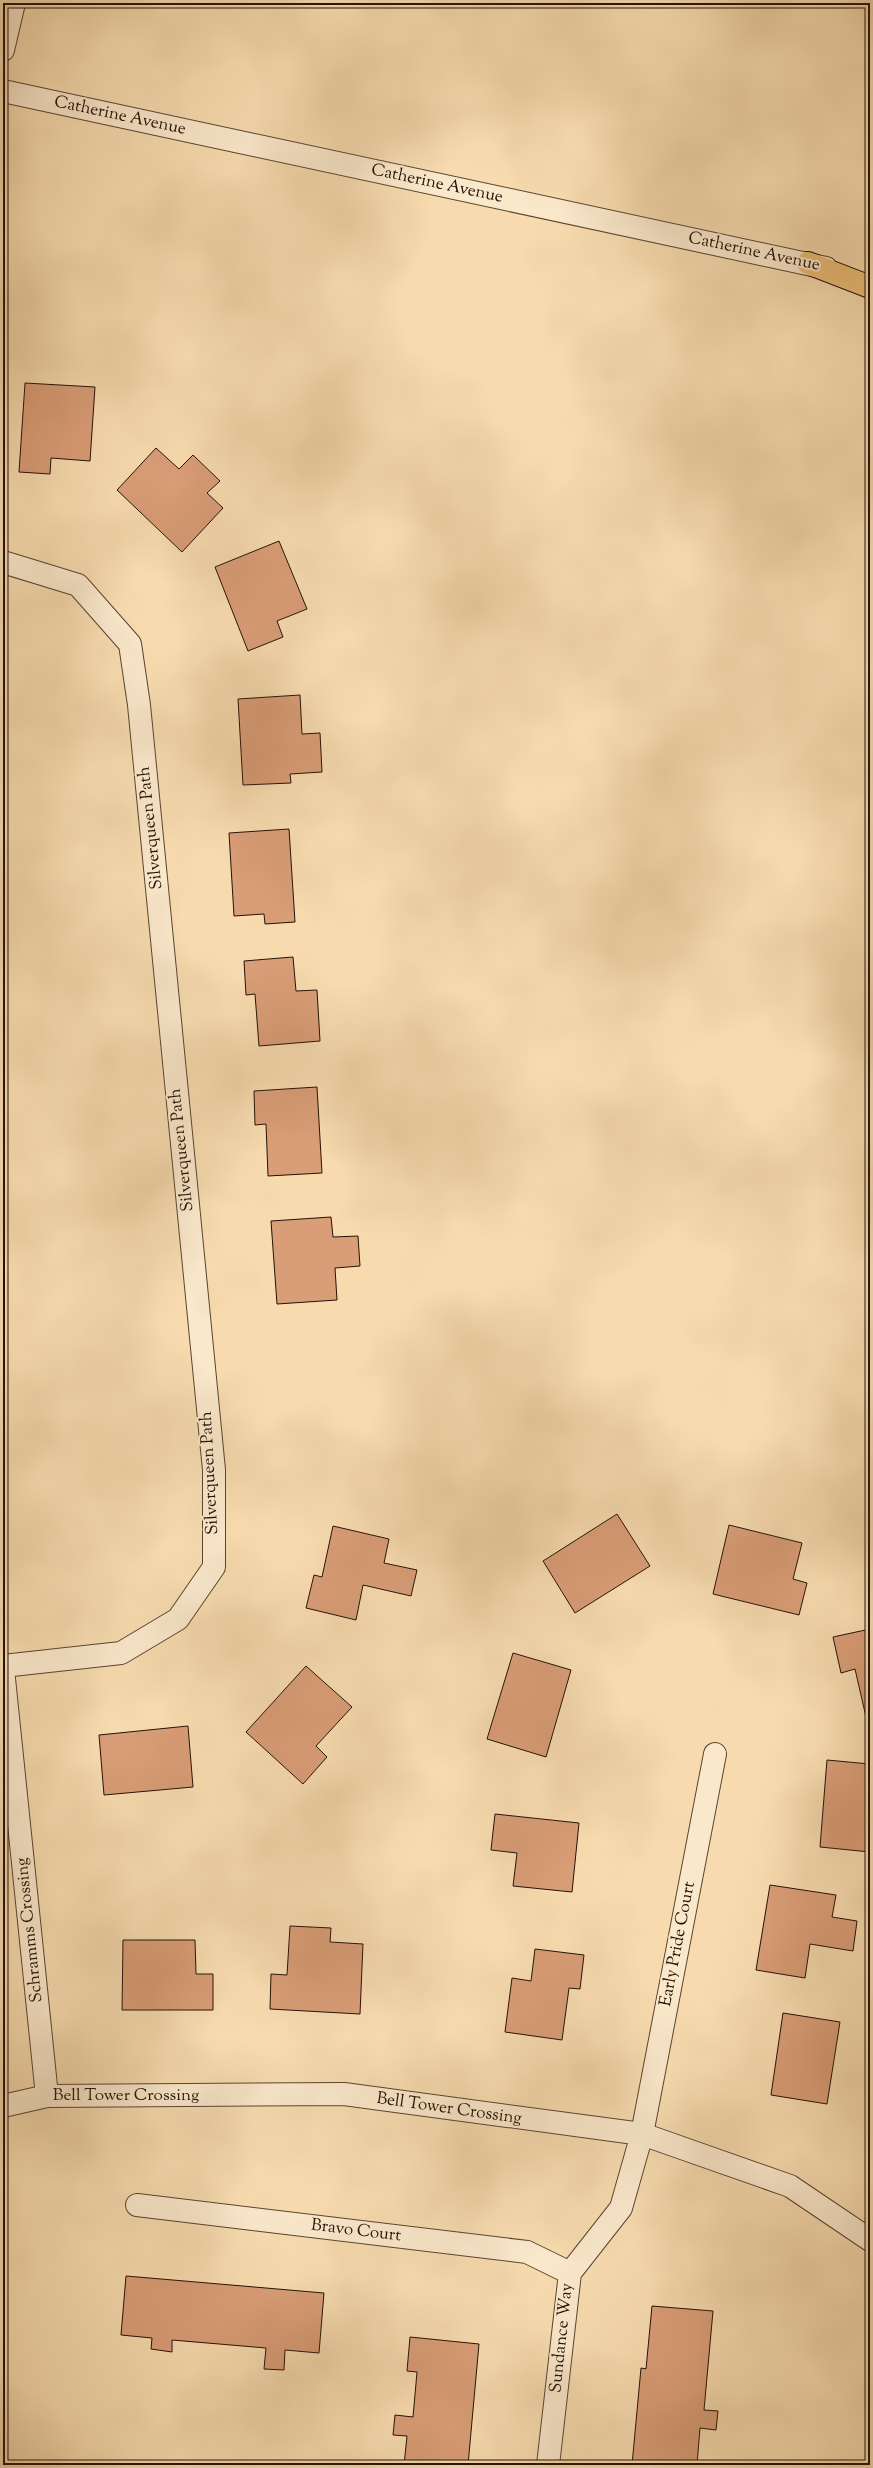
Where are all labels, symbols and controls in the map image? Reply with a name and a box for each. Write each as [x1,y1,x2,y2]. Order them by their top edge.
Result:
street label: Catherine Avenue [52,90,188,142]
street label: Catherine Avenue [369,158,505,210]
street label: Catherine Avenue [686,226,822,278]
street label: Silverqueen Path [133,765,169,891]
street label: Silverqueen Path [164,1087,200,1213]
street label: Silverqueen Path [195,1411,225,1535]
street label: Schramms Crossing [10,1856,50,2004]
street label: Early Pride Court [654,1879,702,2009]
street label: Bell Tower Crossing [53,2084,199,2108]
street label: Bell Tower Crossing [375,2087,523,2131]
street label: Bravo Court [310,2214,403,2248]
street label: Sundance Way [544,2281,580,2394]

